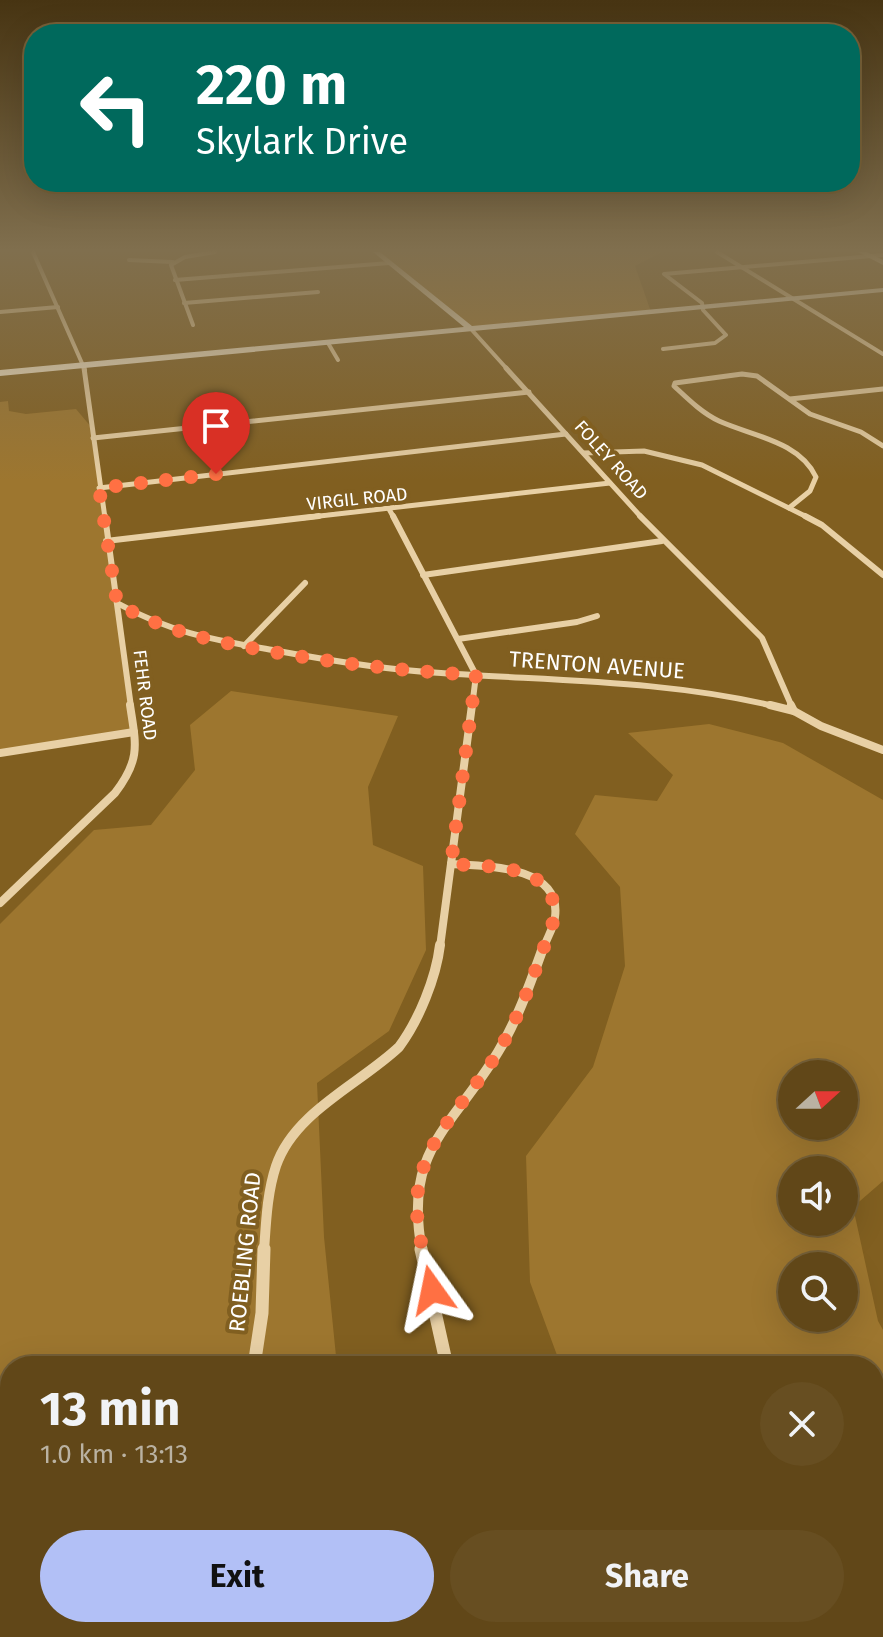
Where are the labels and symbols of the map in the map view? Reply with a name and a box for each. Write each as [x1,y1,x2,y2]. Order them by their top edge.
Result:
pin [182,392,250,474]
street label: FOLEY ROAD [570,416,652,504]
street label: VIRGIL ROAD [305,483,409,515]
street label: TRENTON AVENUE [508,645,686,685]
street label: FEHR ROAD [129,648,161,742]
north arrow [778,1060,858,1140]
street label: ROEBLING ROAD [223,1171,267,1333]
position arrow [390,1248,474,1332]

